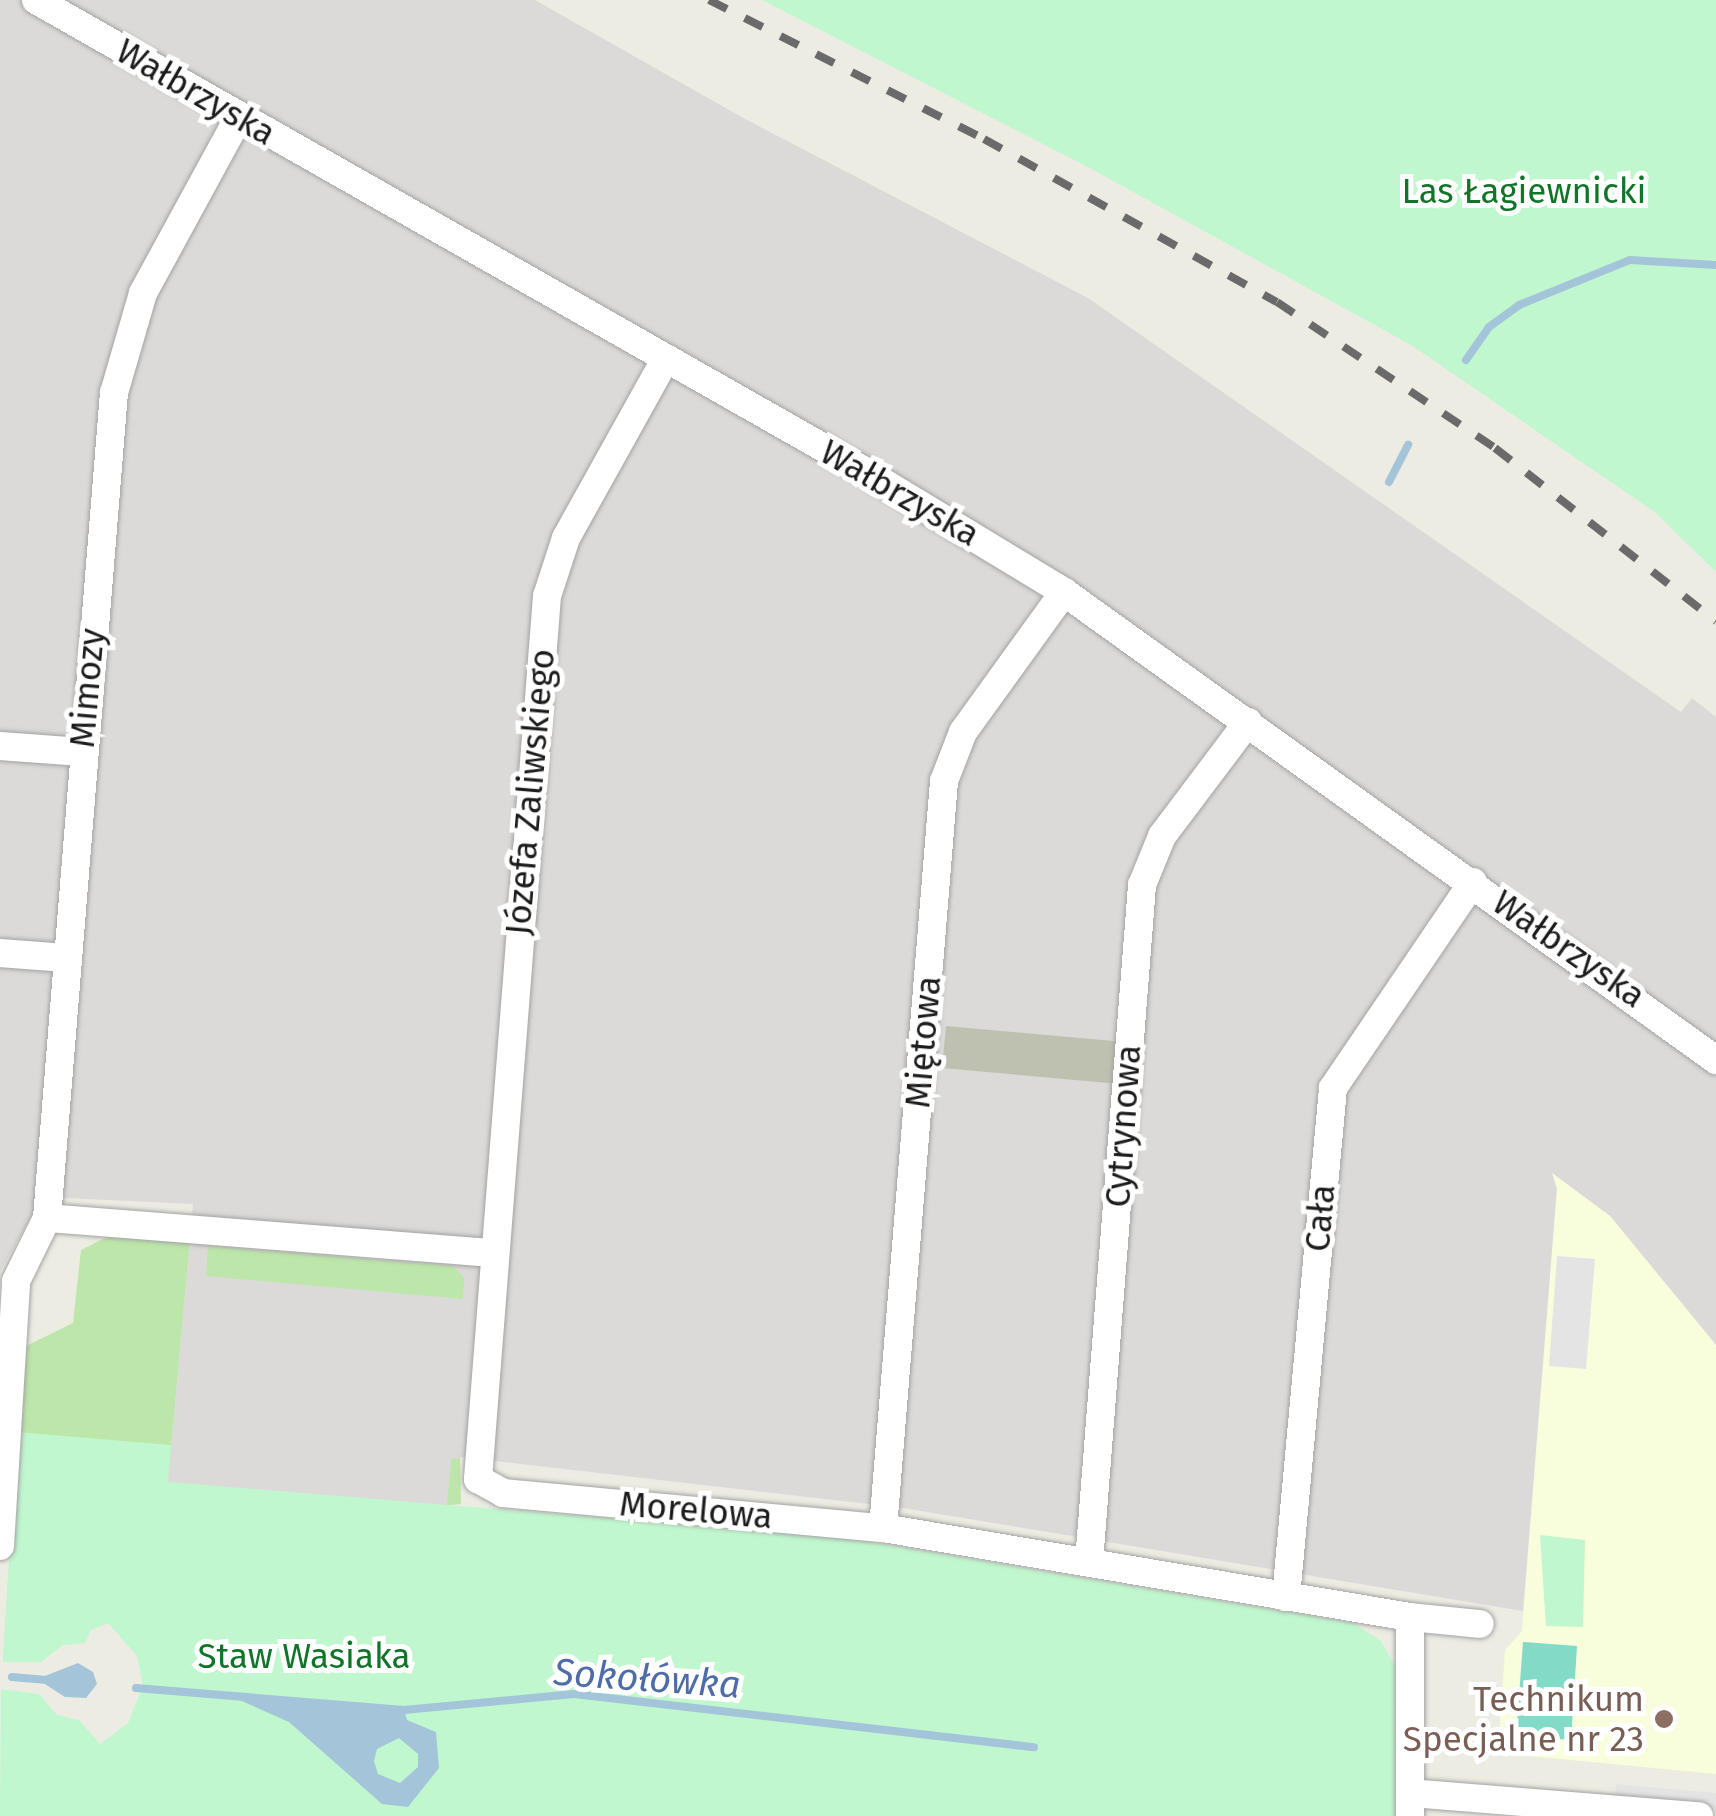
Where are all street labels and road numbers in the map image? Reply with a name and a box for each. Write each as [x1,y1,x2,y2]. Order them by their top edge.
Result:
street label: Wałbrzyska [109,30,283,154]
street label: Wałbrzyska [813,431,987,555]
street label: Mimozy [61,626,113,750]
street label: Józefa Zaliwskiego [497,647,563,937]
street label: Wałbrzyska [1485,881,1653,1017]
street label: Miętowa [896,974,950,1110]
street label: Cytrynowa [1096,1043,1150,1209]
street label: Cała [1296,1183,1344,1253]
street label: Morelowa [618,1482,774,1538]

